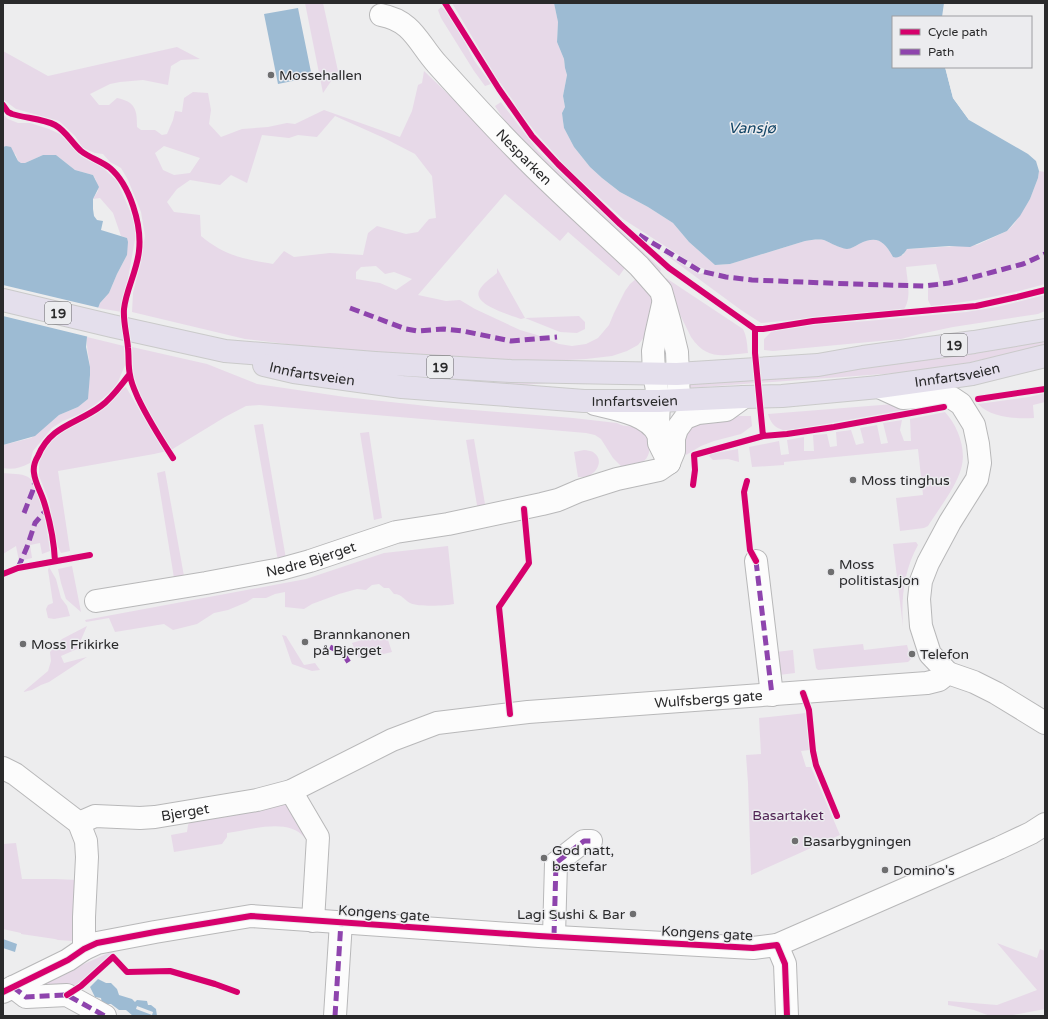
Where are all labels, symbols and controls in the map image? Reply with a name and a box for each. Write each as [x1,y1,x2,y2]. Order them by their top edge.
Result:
legend [892,16,1032,68]
text: Cycle path [928,25,987,39]
text: Path [928,45,954,59]
place label: Mossehallen [279,67,362,84]
marker: Mossehallen [266,70,276,80]
water label: Vansjø [728,119,777,137]
street label: Nesparken [492,126,555,189]
road number: 19 [45,302,71,324]
road number: 19 [941,334,967,356]
road number: 19 [427,356,453,378]
street label: Innfartsveien [268,359,356,389]
street label: Innfartsveien [913,359,1002,391]
street label: Innfartsveien [591,392,678,410]
place label: Moss tinghus [861,472,950,489]
marker: Moss tinghus [848,475,858,485]
street label: Nedre Bjerget [265,538,359,581]
place label: Moss politistasjon [839,556,919,589]
marker: Moss politistasjon [826,567,836,577]
place label: Brannkanonen på Bjerget [313,626,410,659]
place label: Moss Frikirke [31,636,119,653]
marker: Brannkanonen på Bjerget [300,637,310,647]
marker: Moss Frikirke [18,639,28,649]
place label: Telefon [920,646,969,663]
marker: Telefon [907,649,917,659]
street label: Wulfsbergs gate [654,687,763,712]
street label: Bjerget [160,800,211,825]
park label: Basartaket [752,807,824,824]
place label: Basarbygningen [803,833,911,850]
marker: Basarbygningen [790,836,800,846]
place label: God natt, bestefar [552,842,614,875]
marker: God natt, bestefar [539,853,549,863]
place label: Domino's [893,862,955,879]
marker: Domino's [880,865,890,875]
street label: Kongens gate [338,902,430,925]
place label: Lagi Sushi & Bar [517,906,626,923]
marker: Lagi Sushi & Bar [628,909,638,919]
street label: Kongens gate [661,923,753,944]

